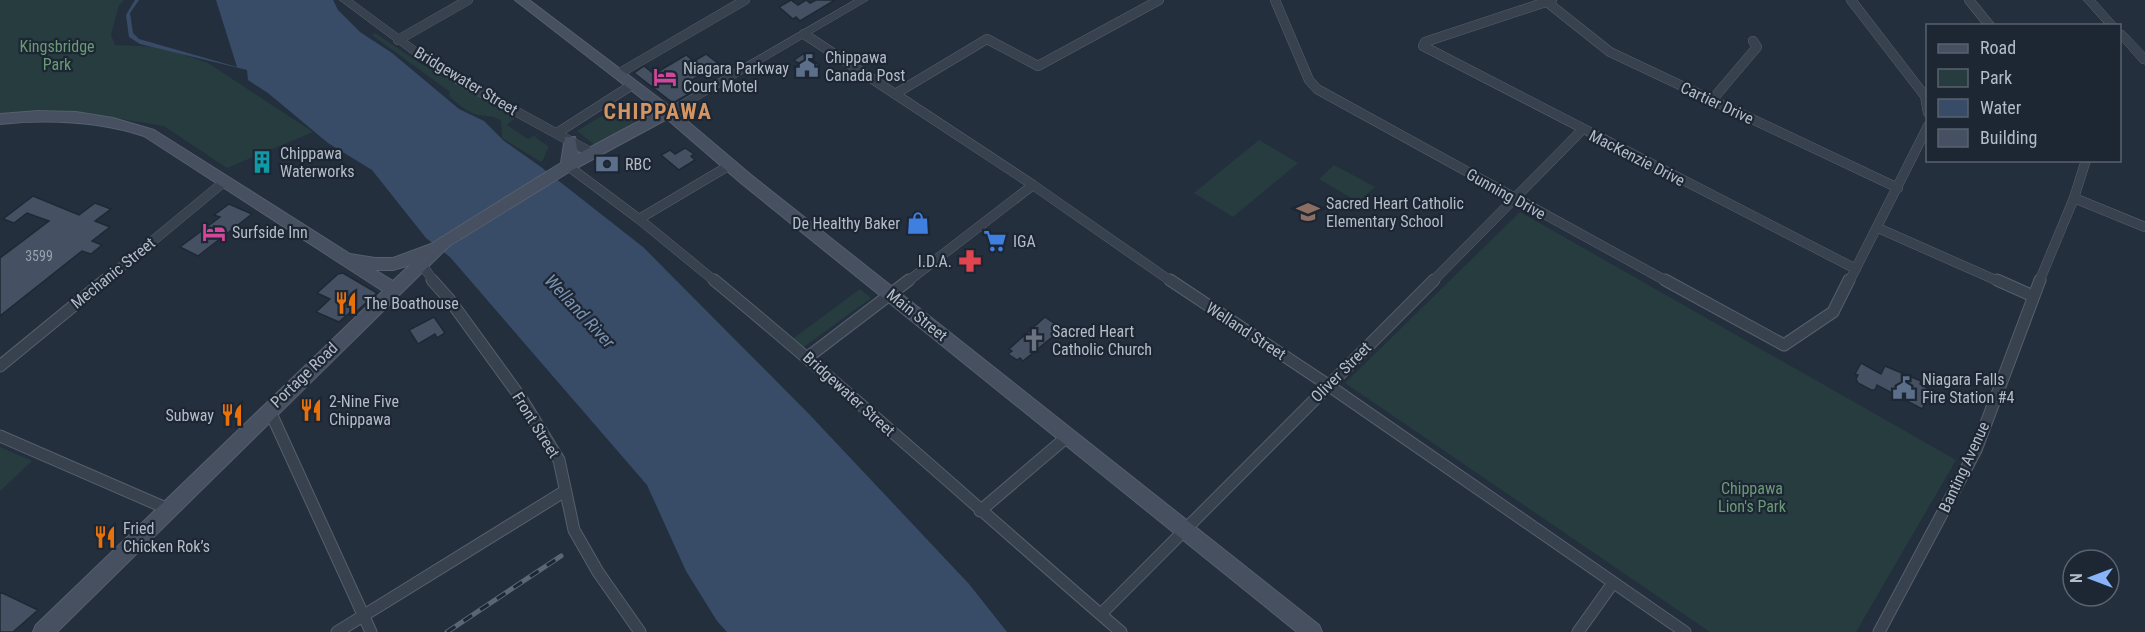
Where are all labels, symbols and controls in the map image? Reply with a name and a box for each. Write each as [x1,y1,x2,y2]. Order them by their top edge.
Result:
legend [1926,24,2121,162]
park label: Kingsbridge Park [19,37,95,74]
text: Road [1980,37,2016,58]
street label: Bridgewater Street [411,43,521,119]
place label: Chippawa Canada Post [825,48,906,85]
public building icon: Chippawa Canada Post [794,53,820,79]
place label: Niagara Parkway Court Motel [683,59,789,96]
hotel icon: Niagara Parkway Court Motel [652,64,678,90]
text: Park [1980,67,2012,88]
street label: Cartier Drive [1677,78,1757,128]
text: Water [1980,97,2022,118]
district label: CHIPPAWA [604,99,712,124]
street label: MacKenzie Drive [1586,126,1688,190]
text: Building [1980,127,2037,148]
place label: Chippawa Waterworks [280,144,355,181]
building icon: Chippawa Waterworks [249,149,275,175]
bank icon: RBC [594,151,620,177]
place label: RBC [625,155,651,174]
street label: Gunning Drive [1463,164,1549,224]
place label: Sacred Heart Catholic Elementary School [1326,194,1464,231]
school or university icon: Sacred Heart Catholic Elementary School [1295,199,1321,225]
shop icon: De Healthy Baker [905,210,931,236]
place label: De Healthy Baker [792,214,900,233]
hotel icon: Surfside Inn [201,219,227,245]
place label: Surfside Inn [232,223,308,242]
supermarket icon: IGA [982,228,1008,254]
place label: IGA [1013,232,1036,251]
street label: Mechanic Street [67,233,159,313]
house number: 3599 [25,248,53,264]
pharmacy icon: I.D.A. [957,248,983,274]
place label: I.D.A. [918,252,952,271]
water label: Welland River [541,270,620,353]
street label: Main Street [883,285,951,345]
restaurant icon: The Boathouse [333,290,359,316]
place label: The Boathouse [364,294,459,313]
street label: Welland Street [1203,298,1290,364]
place label: Sacred Heart Catholic Church [1052,322,1152,359]
church icon: Sacred Heart Catholic Church [1021,327,1047,353]
street label: Portage Road [267,338,341,412]
street label: Oliver Street [1307,338,1375,406]
street label: Bridgewater Street [799,348,899,440]
place label: Niagara Falls Fire Station #4 [1922,370,2015,407]
public building icon: Niagara Falls Fire Station #4 [1891,375,1917,401]
street label: Front Street [508,389,564,462]
place label: 2-Nine Five Chippawa [329,392,399,429]
restaurant icon: 2-Nine Five Chippawa [298,397,324,423]
restaurant icon: Subway [219,402,245,428]
place label: Subway [165,406,214,425]
street label: Banting Avenue [1935,419,1993,515]
park label: Chippawa Lion's Park [1718,479,1787,516]
place label: Fried Chicken Rok’s [123,519,210,556]
restaurant icon: Fried Chicken Rok’s [92,524,118,550]
north arrow [2061,548,2121,608]
text: N [2067,573,2086,583]

